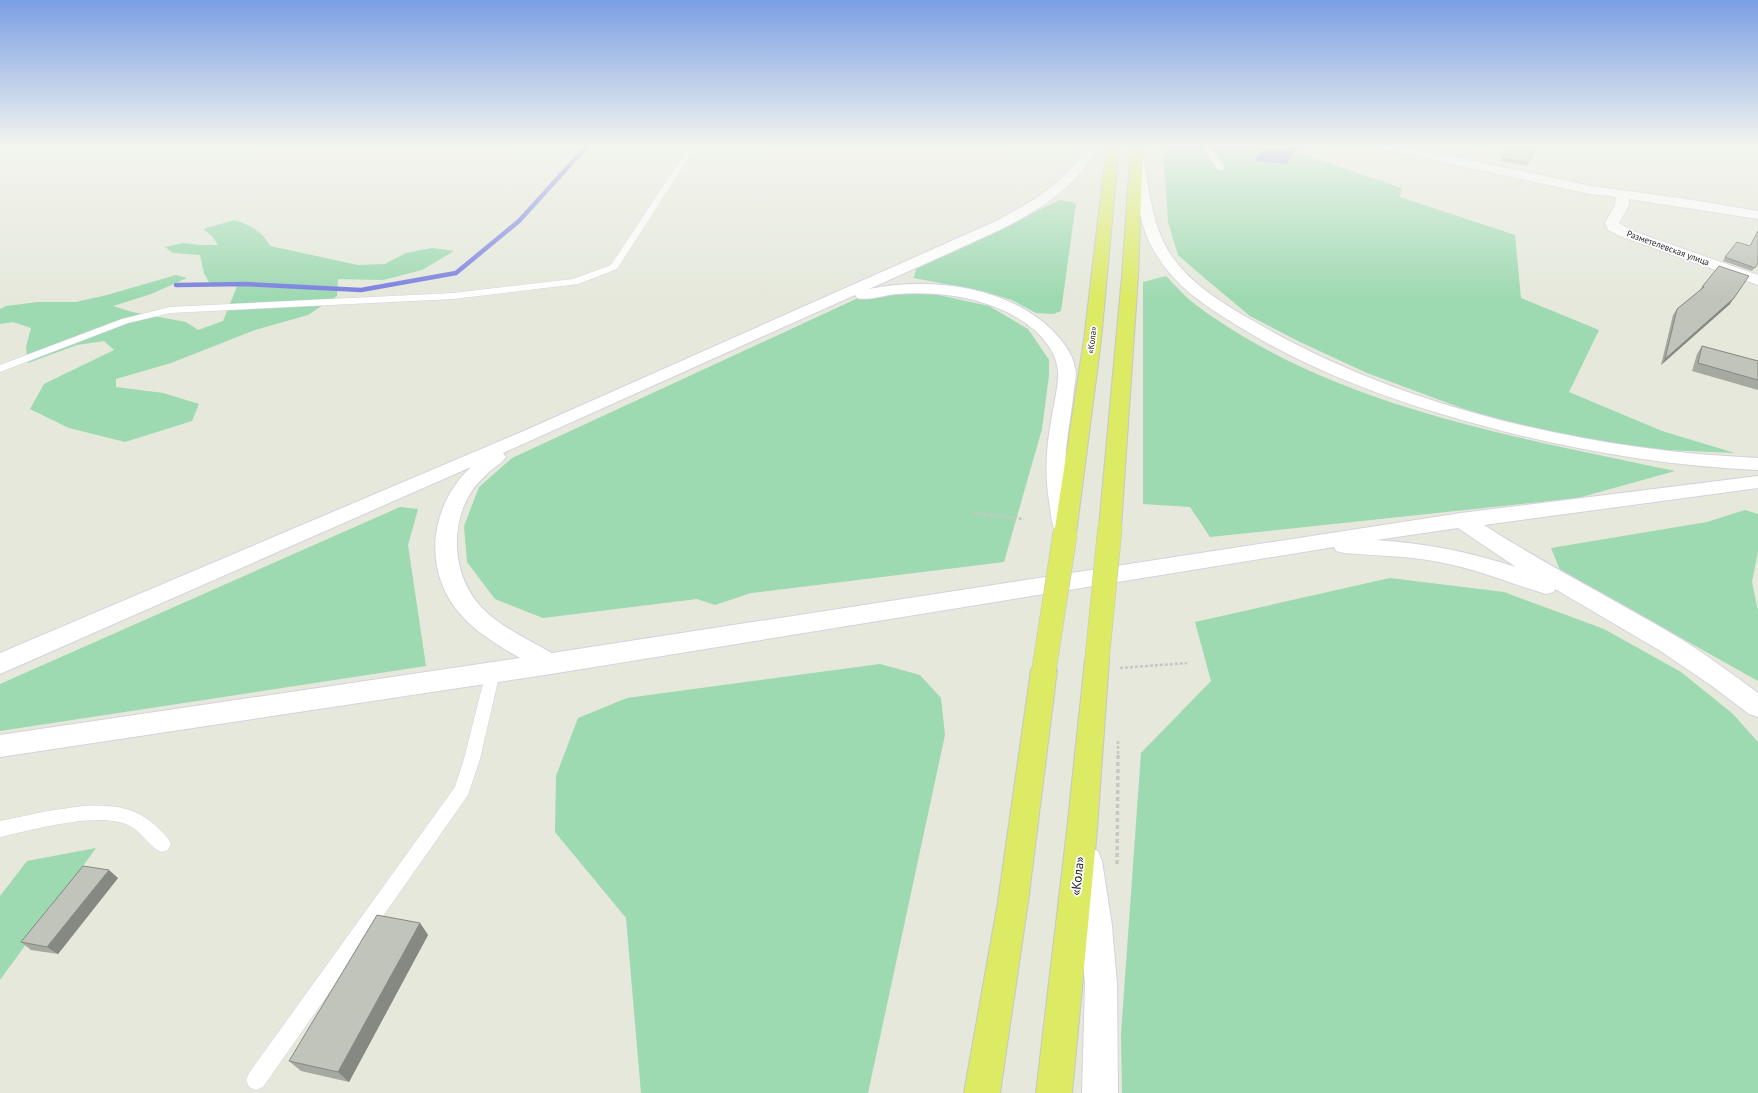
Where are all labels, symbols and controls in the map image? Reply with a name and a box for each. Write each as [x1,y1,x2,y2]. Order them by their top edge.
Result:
street label: Разметелевская улица [1625,227,1711,268]
street label: «Кола» [1084,326,1099,354]
street label: «Кола» [1067,856,1088,897]

